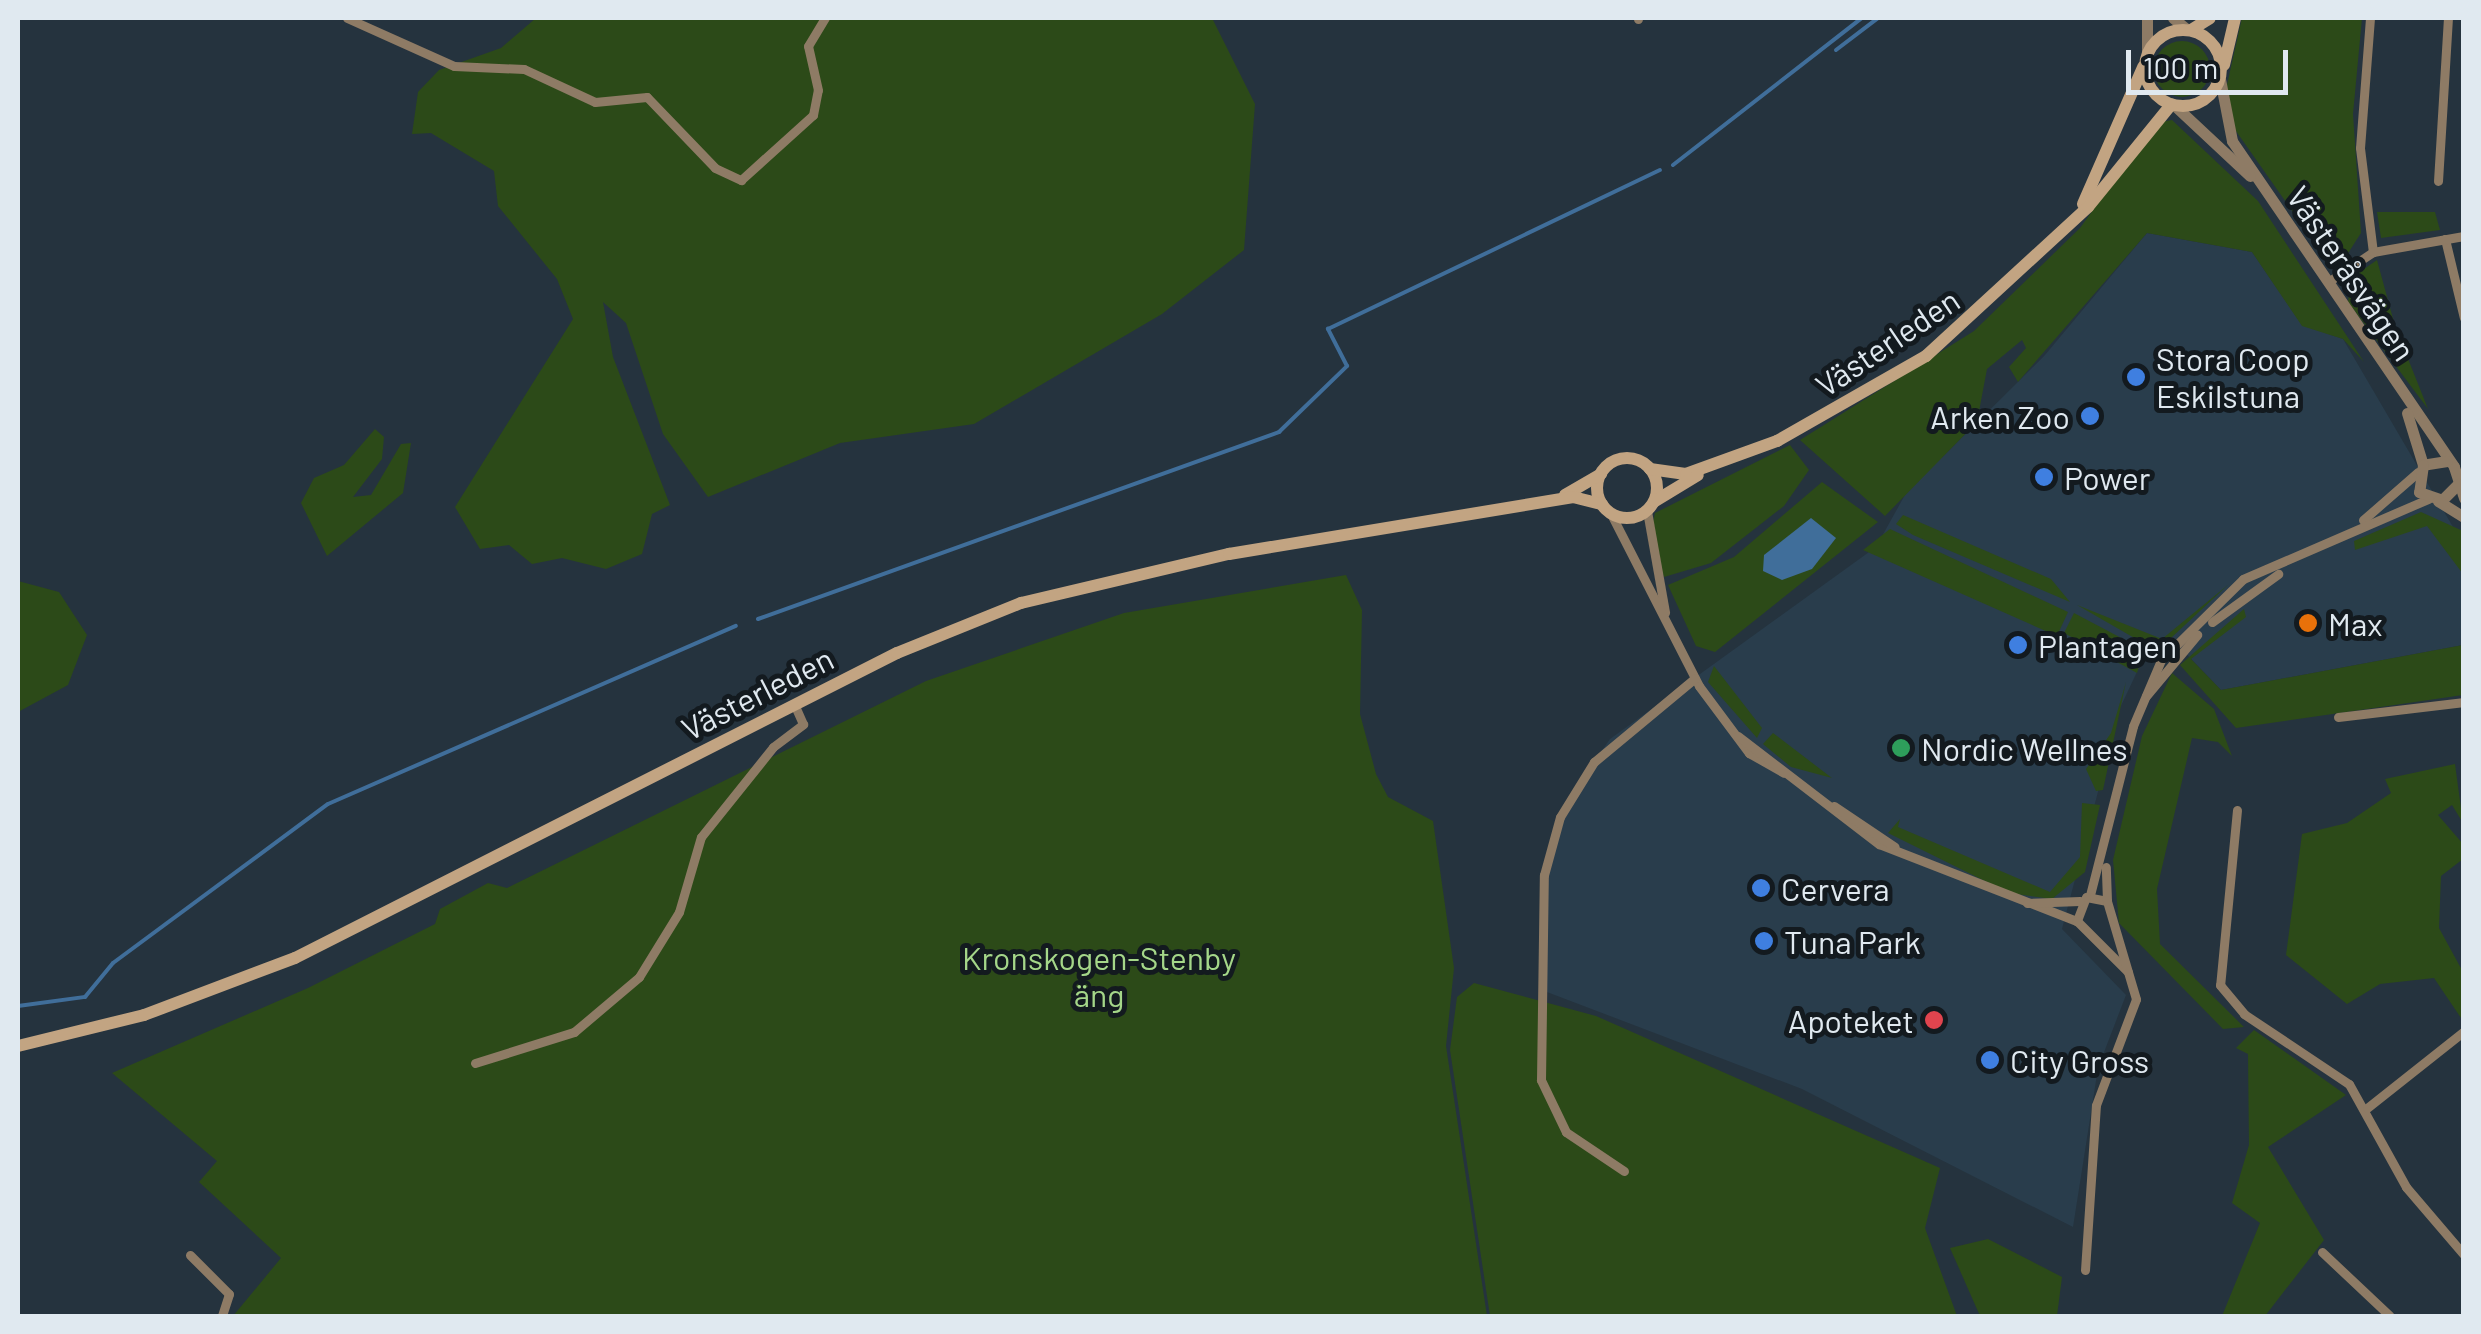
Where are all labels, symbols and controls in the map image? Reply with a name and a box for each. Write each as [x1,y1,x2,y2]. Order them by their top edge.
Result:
scale bar [2131,30,2294,92]
text: 100 m [2143,49,2218,85]
street label: Västeråsvägen [2280,178,2424,368]
street label: Västerleden [1808,280,1966,404]
place label: Stora Coop Eskilstuna [2156,340,2310,415]
marker: Stora Coop Eskilstuna [2125,366,2147,388]
place label: Arken Zoo [1930,397,2070,435]
marker: Arken Zoo [2079,405,2101,427]
place label: Power [2064,458,2150,496]
marker: Power [2033,466,2055,488]
place label: Max [2328,604,2382,642]
marker: Max [2297,612,2319,634]
place label: Plantagen [2038,626,2177,664]
marker: Plantagen [2007,634,2029,656]
street label: Västerleden [675,638,839,748]
place label: Nordic Wellnes [1921,729,2128,767]
marker: Nordic Wellnes [1890,737,1912,759]
place label: Cervera [1781,869,1890,907]
marker: Cervera [1750,877,1772,899]
place label: Tuna Park [1784,922,1921,960]
marker: Tuna Park [1753,930,1775,952]
park label: Kronskogen-Stenby äng [962,939,1236,1014]
place label: Apoteket [1788,1001,1914,1039]
marker: Apoteket [1923,1009,1945,1031]
place label: City Gross [2010,1041,2149,1079]
marker: City Gross [1979,1049,2001,1071]

